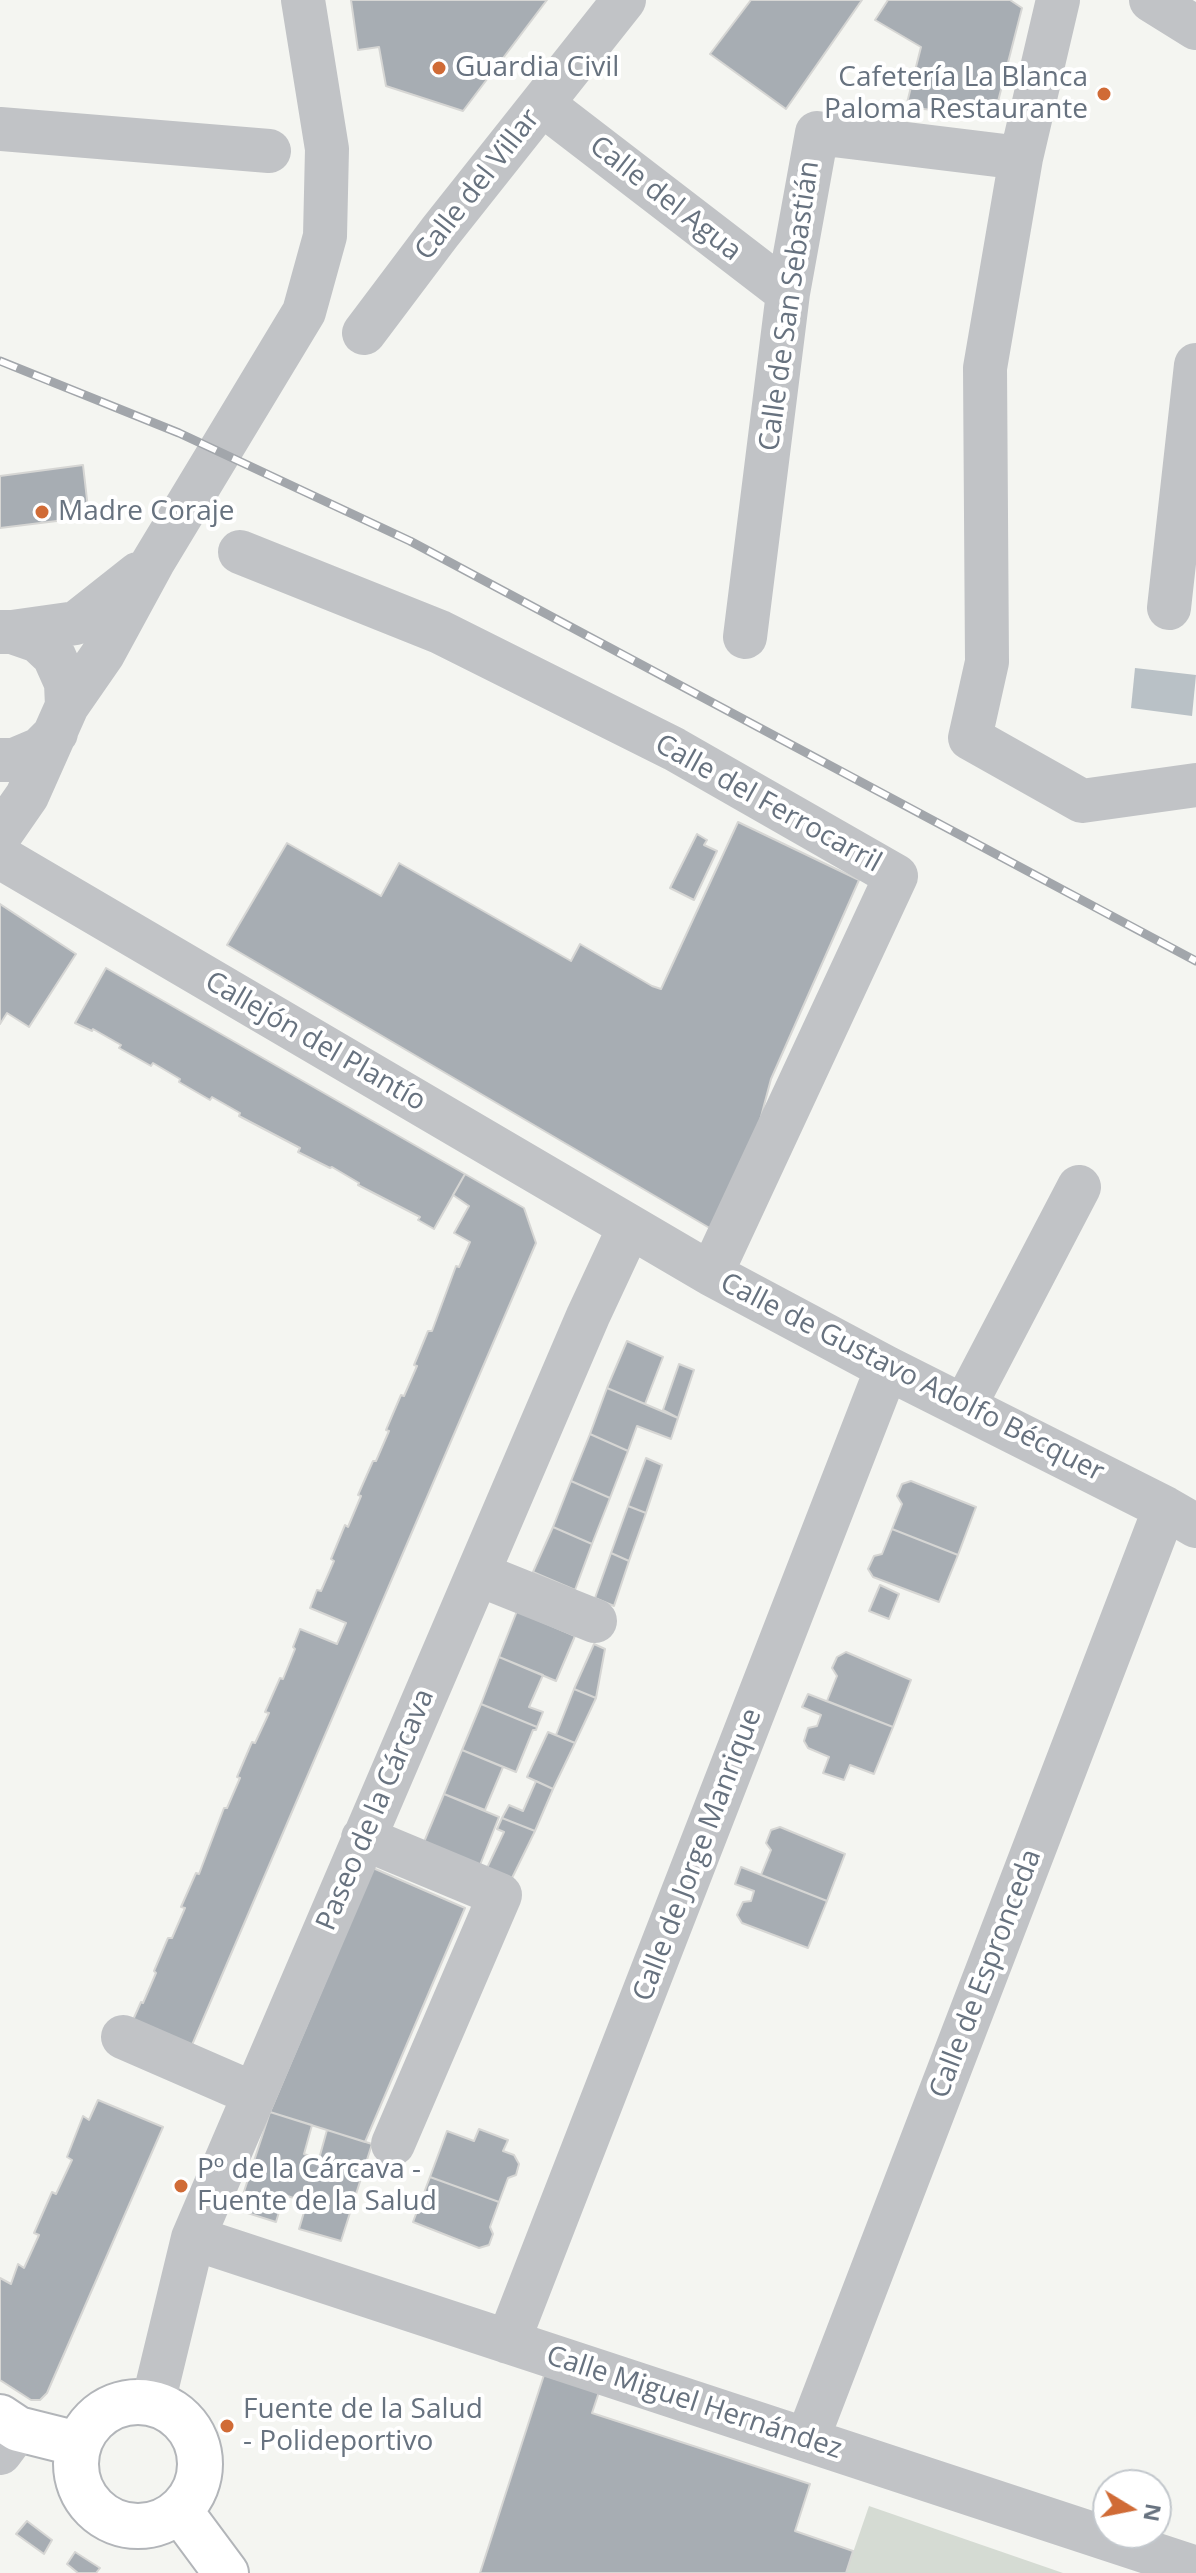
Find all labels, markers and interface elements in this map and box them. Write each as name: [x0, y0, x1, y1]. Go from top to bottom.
place label: Guardia Civil: [455, 51, 619, 85]
marker: Guardia Civil: [430, 59, 448, 77]
place label: Cafetería La Blanca Paloma Restaurante: [824, 61, 1088, 127]
marker: Cafetería La Blanca Paloma Restaurante: [1095, 85, 1113, 103]
street label: Calle del Villar: [409, 103, 547, 267]
street label: Calle del Agua: [582, 129, 748, 269]
street label: Calle de San Sebastián: [753, 159, 827, 453]
place label: Madre Coraje: [58, 495, 235, 529]
marker: Madre Coraje: [33, 503, 51, 521]
street label: Calle del Ferrocarril: [649, 728, 887, 880]
street label: Callejón del Plantío: [199, 965, 431, 1119]
street label: Calle de Gustavo Adolfo Bécquer: [715, 1266, 1109, 1490]
street label: Paseo de la Cárcava: [310, 1684, 442, 1936]
street label: Calle de Jorge Manrique: [627, 1704, 769, 2006]
street label: Calle de Espronceda: [923, 1845, 1049, 2103]
place label: Pº de la Cárcava - Fuente de la Salud: [197, 2153, 437, 2219]
marker: Pº de la Cárcava - Fuente de la Salud: [172, 2177, 190, 2195]
street label: Calle Miguel Hernández: [542, 2339, 846, 2467]
place label: Fuente de la Salud - Polideportivo: [243, 2393, 483, 2459]
marker: Fuente de la Salud - Polideportivo: [218, 2417, 236, 2435]
north arrow: [1092, 2469, 1172, 2549]
text: N: [1137, 2501, 1170, 2524]

